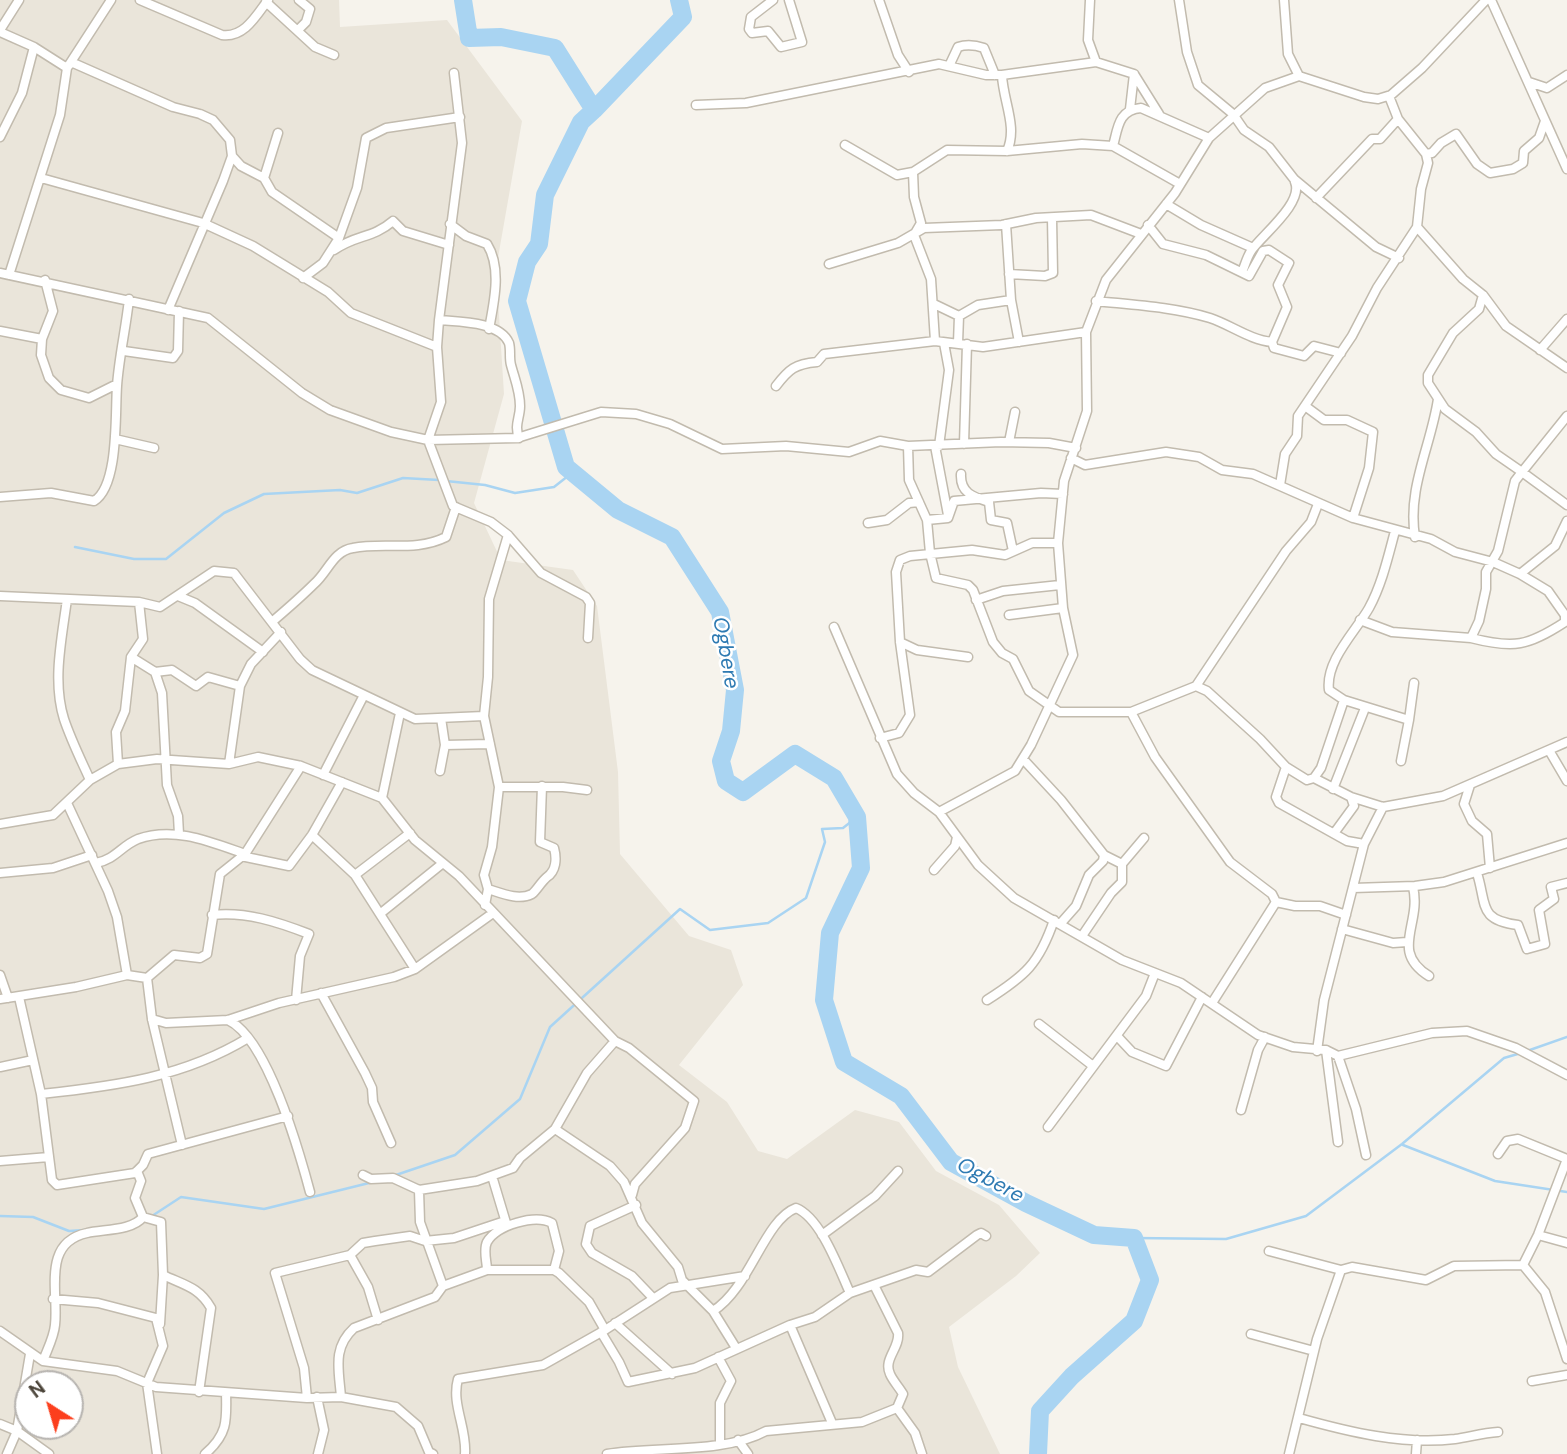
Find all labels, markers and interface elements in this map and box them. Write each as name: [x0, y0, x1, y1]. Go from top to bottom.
water label: Ogbere: [706, 615, 744, 691]
water label: Ogbere: [952, 1153, 1028, 1209]
north arrow: [14, 1370, 84, 1440]
text: N: [24, 1375, 50, 1404]

